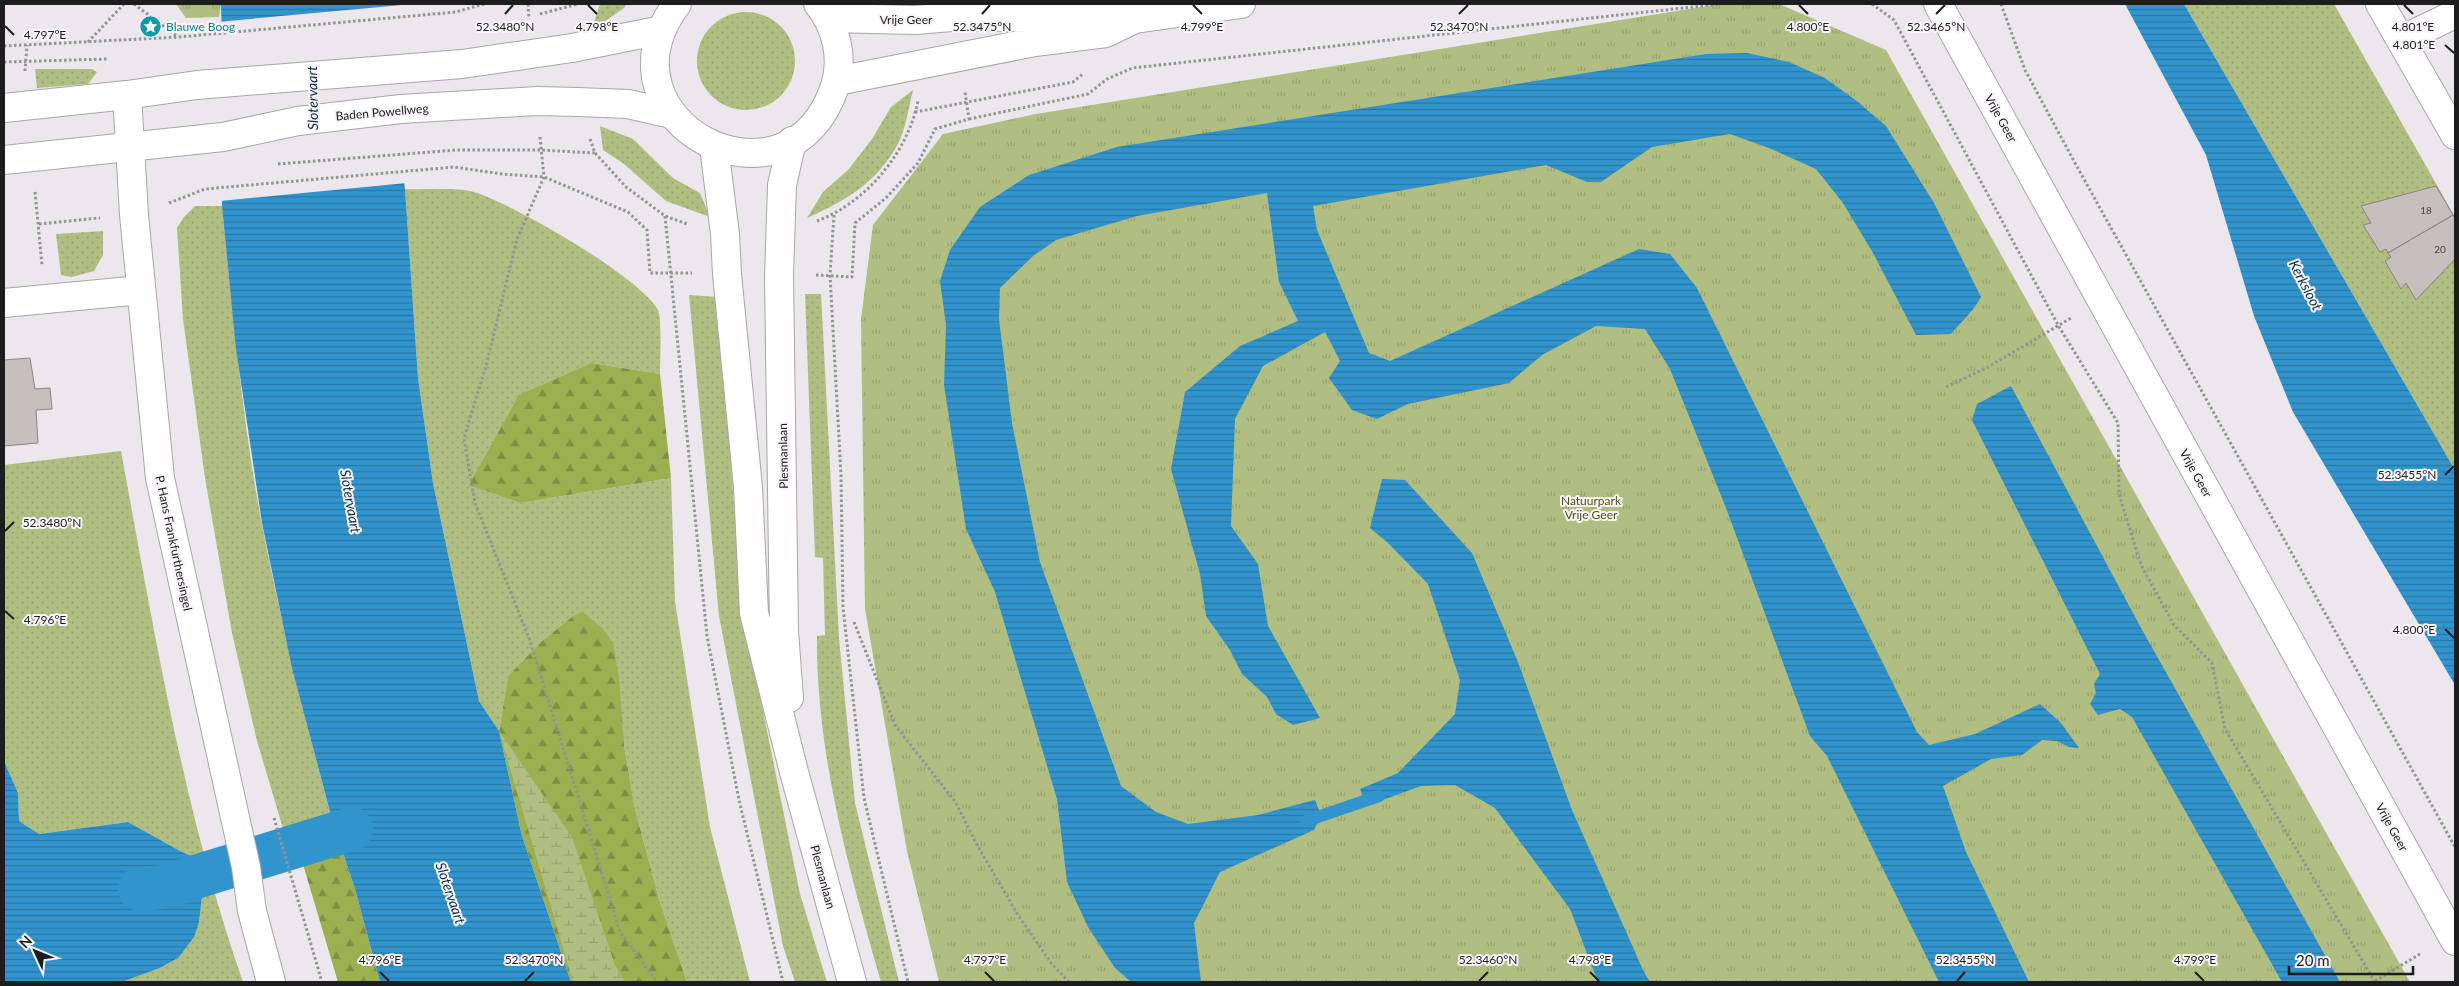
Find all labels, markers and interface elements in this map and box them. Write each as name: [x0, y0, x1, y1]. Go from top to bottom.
street label: Vrije Geer: [880, 12, 933, 27]
place icon: Blauwe Boog: [138, 14, 162, 38]
place label: Blauwe Boog: [166, 19, 235, 34]
text: 52.3480°N: [476, 19, 534, 34]
text: 4.798°E: [576, 19, 618, 34]
text: 52.3475°N: [953, 19, 1011, 34]
text: 4.799°E: [1181, 19, 1223, 34]
text: 52.3470°N: [1430, 19, 1488, 34]
text: 4.800°E: [1787, 19, 1829, 34]
text: 52.3465°N: [1907, 19, 1965, 34]
text: 4.801°E: [2392, 19, 2434, 34]
text: 4.797°E: [24, 27, 66, 42]
text: 4.801°E: [2393, 37, 2435, 52]
water label: Slotervaart: [303, 66, 321, 130]
street label: Vrije Geer: [1982, 91, 2021, 145]
street label: Baden Powellweg: [335, 100, 429, 124]
house number: 18: [2420, 204, 2432, 216]
house number: 20: [2434, 243, 2446, 255]
water label: Kerksloot: [2286, 257, 2326, 313]
street label: Plesmanlaan: [775, 423, 791, 489]
street label: Vrije Geer: [2177, 446, 2216, 500]
text: 52.3455°N: [2378, 467, 2436, 482]
water label: Slotervaart: [337, 468, 365, 534]
street label: P. Hans Frankfurthersingel: [152, 474, 196, 612]
park label: Natuurpark Vrije Geer: [1561, 493, 1622, 522]
text: 52.3480°N: [23, 515, 81, 530]
text: 4.796°E: [24, 612, 66, 627]
text: 4.800°E: [2393, 622, 2435, 637]
street label: Vrije Geer: [2373, 800, 2412, 854]
street label: Plesmanlaan: [807, 843, 839, 911]
water label: Slotervaart: [433, 860, 469, 926]
north arrow: [10, 926, 60, 976]
text: N: [15, 932, 35, 951]
scale bar: [2289, 944, 2413, 976]
text: 20 m: [2296, 951, 2330, 969]
text: 4.796°E: [359, 952, 401, 967]
text: 52.3470°N: [505, 952, 563, 967]
text: 4.797°E: [964, 952, 1006, 967]
text: 52.3460°N: [1459, 952, 1517, 967]
text: 4.798°E: [1569, 952, 1611, 967]
text: 52.3455°N: [1936, 952, 1994, 967]
text: 4.799°E: [2174, 952, 2216, 967]

